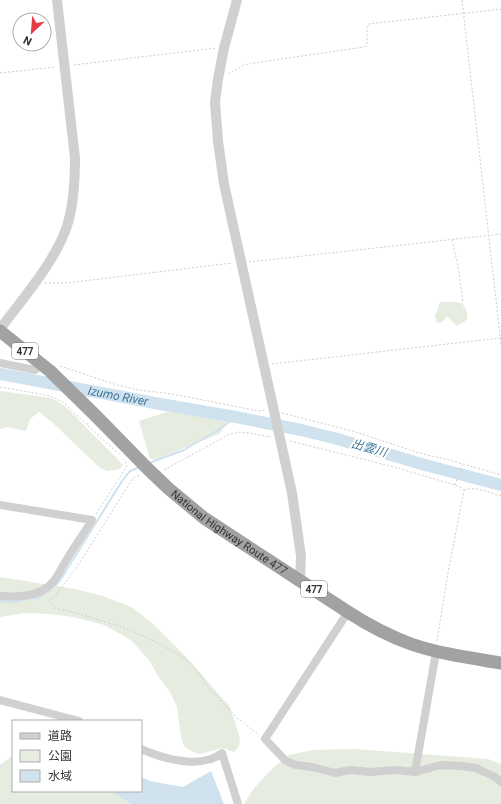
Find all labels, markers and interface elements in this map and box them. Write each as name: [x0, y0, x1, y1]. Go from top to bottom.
north arrow: [12, 12, 52, 52]
text: N: [21, 33, 34, 48]
road number: 477: [12, 343, 38, 359]
water label: Izumo River: [87, 384, 150, 409]
water label: 出雲川: [350, 436, 390, 460]
street label: National Highway Route 477: [169, 487, 290, 577]
road number: 477: [301, 581, 327, 597]
legend: [12, 720, 142, 792]
text: 道路: [48, 729, 72, 743]
text: 公園: [48, 749, 72, 763]
text: 水域: [48, 769, 72, 783]

